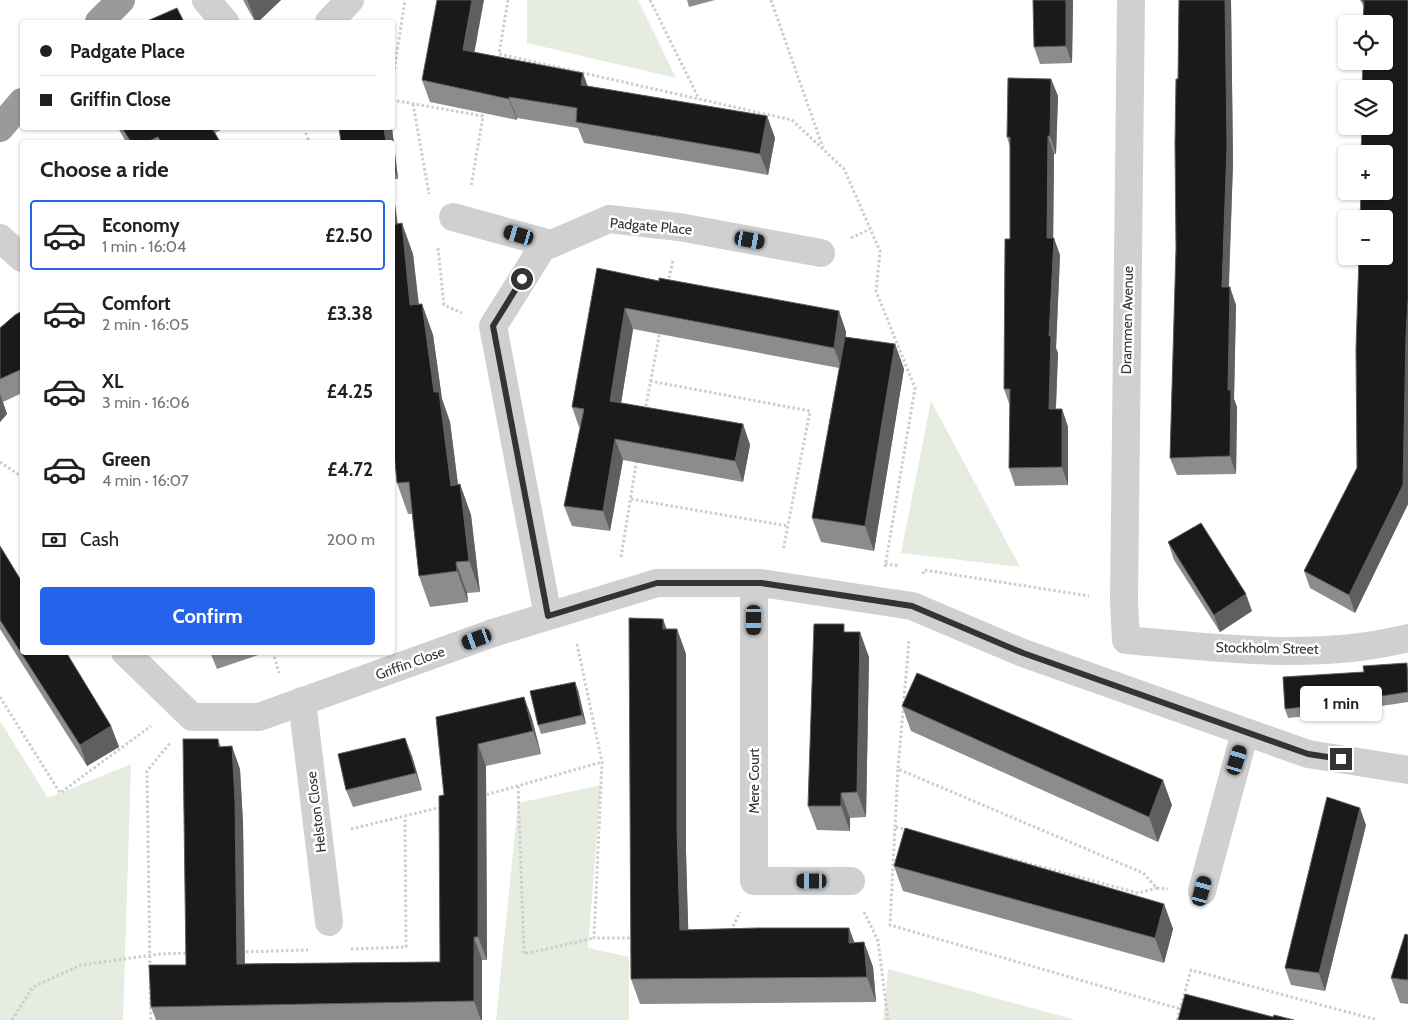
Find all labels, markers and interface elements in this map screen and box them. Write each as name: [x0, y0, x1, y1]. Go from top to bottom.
map controls: [1338, 15, 1393, 265]
button: locate: [1338, 15, 1393, 70]
text: Padgate Place: [70, 40, 185, 63]
button: layers: [1338, 80, 1393, 135]
text: Griffin Close: [70, 88, 171, 111]
button: +: [1338, 145, 1393, 200]
text: Choose a ride: [40, 156, 169, 183]
button: −: [1338, 210, 1393, 265]
icon: car: [42, 213, 87, 258]
street label: Padgate Place: [609, 213, 693, 239]
text: Economy: [102, 214, 180, 237]
text: £2.50: [325, 224, 373, 247]
car: [502, 224, 535, 246]
car: [733, 230, 766, 250]
text: 1 min · 16:04: [102, 237, 186, 256]
street label: Drammen Avenue: [1117, 266, 1137, 374]
route start: [511, 268, 533, 290]
icon: car: [42, 291, 87, 336]
text: Comfort: [102, 292, 171, 315]
text: £3.38: [327, 302, 373, 325]
text: 2 min · 16:05: [102, 315, 189, 334]
icon: car: [42, 369, 87, 414]
text: XL: [102, 370, 123, 393]
text: £4.25: [327, 380, 373, 403]
text: 3 min · 16:06: [102, 393, 190, 412]
icon: car: [42, 447, 87, 492]
text: Green: [102, 448, 151, 471]
text: £4.72: [327, 458, 373, 481]
text: 4 min · 16:07: [102, 471, 189, 490]
icon: cash: [40, 526, 68, 554]
text: Cash: [80, 528, 119, 551]
text: 200 m: [327, 530, 375, 549]
button: Confirm: [40, 587, 375, 645]
car: [746, 605, 761, 635]
car: [460, 627, 493, 651]
street label: Stockholm Street: [1215, 638, 1319, 658]
street label: Griffin Close: [373, 642, 447, 684]
callout: 1 min: [1300, 686, 1382, 722]
text: 1 min: [1323, 694, 1359, 713]
car: [1225, 743, 1248, 777]
street label: Mere Court: [745, 748, 763, 814]
route end: [1330, 748, 1352, 770]
street label: Helston Close: [302, 770, 330, 854]
car: [797, 874, 827, 889]
car: [1190, 875, 1213, 907]

